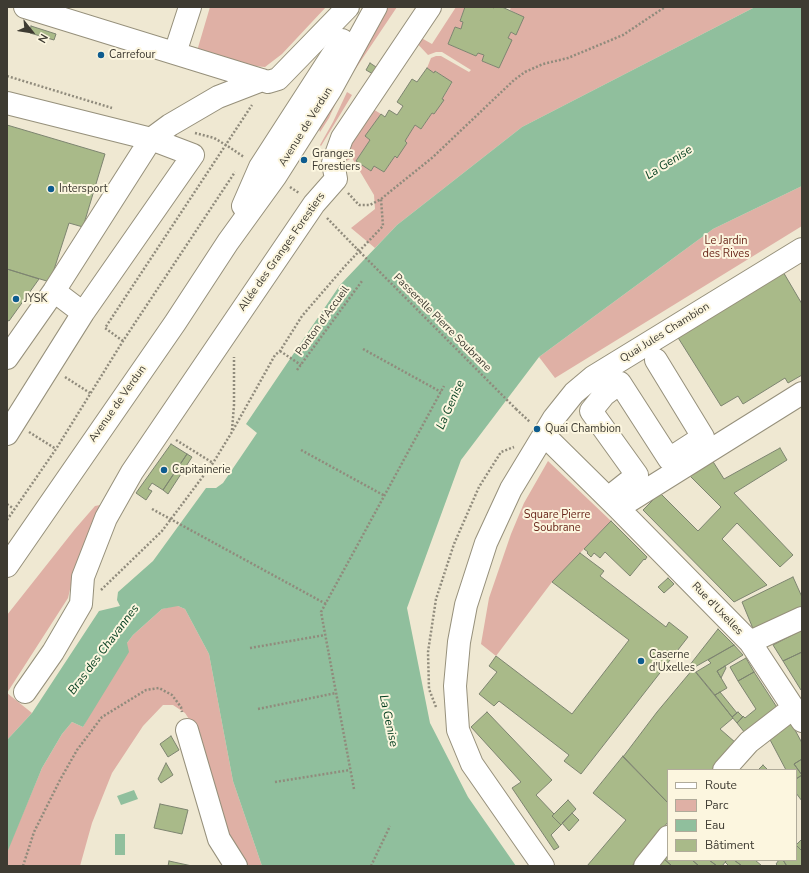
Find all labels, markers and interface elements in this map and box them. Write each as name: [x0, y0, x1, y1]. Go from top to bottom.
north arrow: [12, 12, 52, 52]
text: N: [34, 31, 51, 46]
place label: Carrefour: [109, 48, 155, 62]
marker: Carrefour: [96, 50, 106, 60]
street label: Avenue de Verdun: [276, 85, 336, 169]
water label: La Genise: [643, 143, 695, 183]
place label: Granges Forestiers: [312, 147, 360, 173]
marker: Granges Forestiers: [299, 155, 309, 165]
place label: Intersport: [59, 182, 107, 196]
marker: Intersport: [46, 184, 56, 194]
street label: Allée des Granges Forestiers: [236, 190, 328, 314]
park label: Le Jardin des Rives: [702, 234, 750, 260]
street label: Passerelle Pierre Soubrane: [390, 271, 494, 375]
street label: Ponton d'Accueil: [293, 284, 353, 358]
place label: JYSK: [24, 292, 47, 306]
marker: JYSK: [11, 294, 21, 304]
street label: Quai Jules Chambion: [618, 300, 712, 366]
street label: Avenue de Verdun: [87, 363, 149, 445]
water label: La Genise: [434, 378, 468, 432]
place label: Quai Chambion: [545, 422, 621, 436]
marker: Quai Chambion: [532, 424, 542, 434]
place label: Capitainerie: [172, 463, 231, 477]
marker: Capitainerie: [159, 465, 169, 475]
park label: Square Pierre Soubrane: [524, 508, 590, 534]
street label: Rue d'Uxelles: [689, 580, 745, 638]
water label: Bras des Chavannes: [65, 602, 143, 698]
place label: Caserne d'Uxelles: [649, 648, 695, 674]
marker: Caserne d'Uxelles: [636, 656, 646, 666]
water label: La Genise: [375, 694, 401, 748]
legend: [667, 769, 797, 861]
text: Route: [705, 777, 737, 793]
text: Parc: [705, 797, 728, 813]
text: Eau: [705, 817, 725, 833]
text: Bâtiment: [705, 837, 754, 853]

